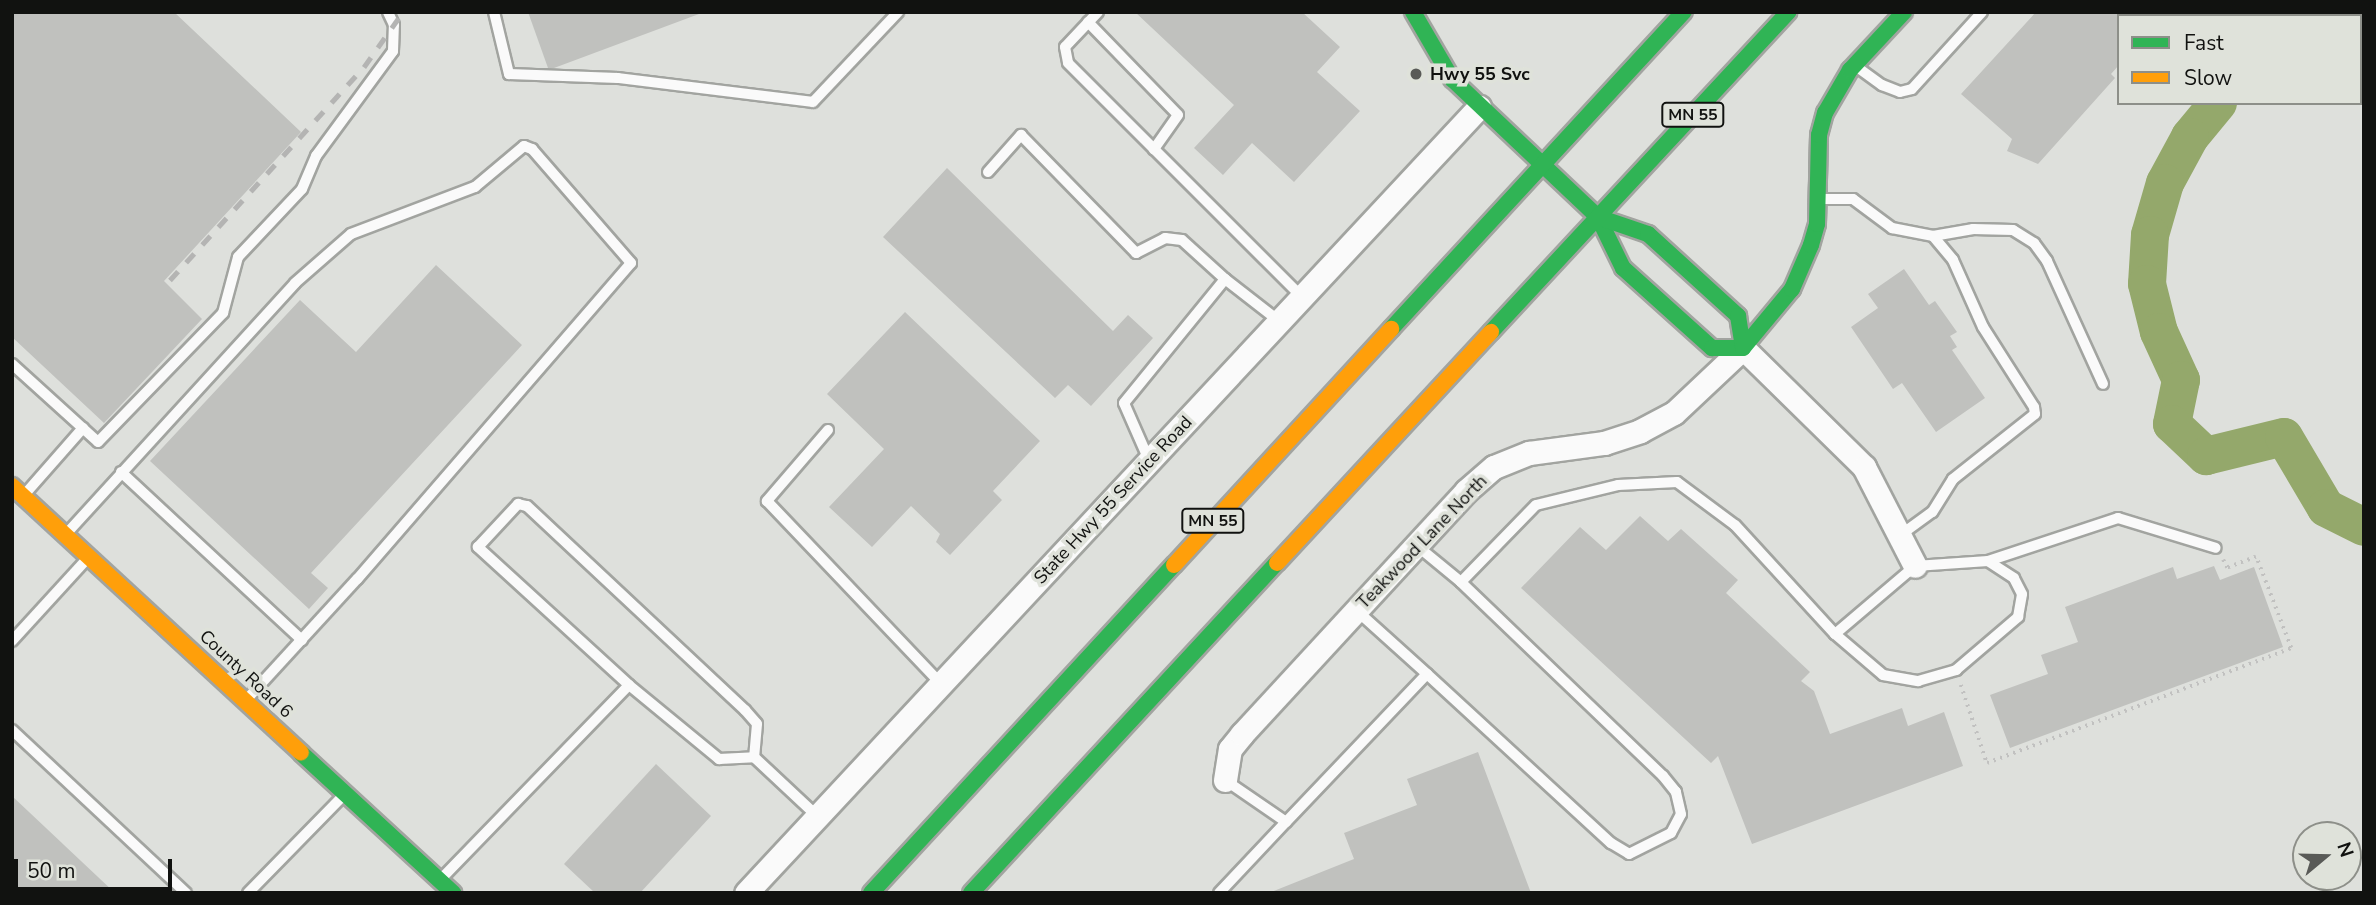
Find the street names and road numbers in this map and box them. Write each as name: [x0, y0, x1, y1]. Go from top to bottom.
road number: MN 55: [1660, 102, 1726, 127]
street label: State Hwy 55 Service Road: [1029, 411, 1197, 589]
street label: Teakwood Lane North: [1352, 471, 1492, 613]
road number: MN 55: [1180, 508, 1246, 534]
street label: County Road 6: [195, 625, 297, 723]

